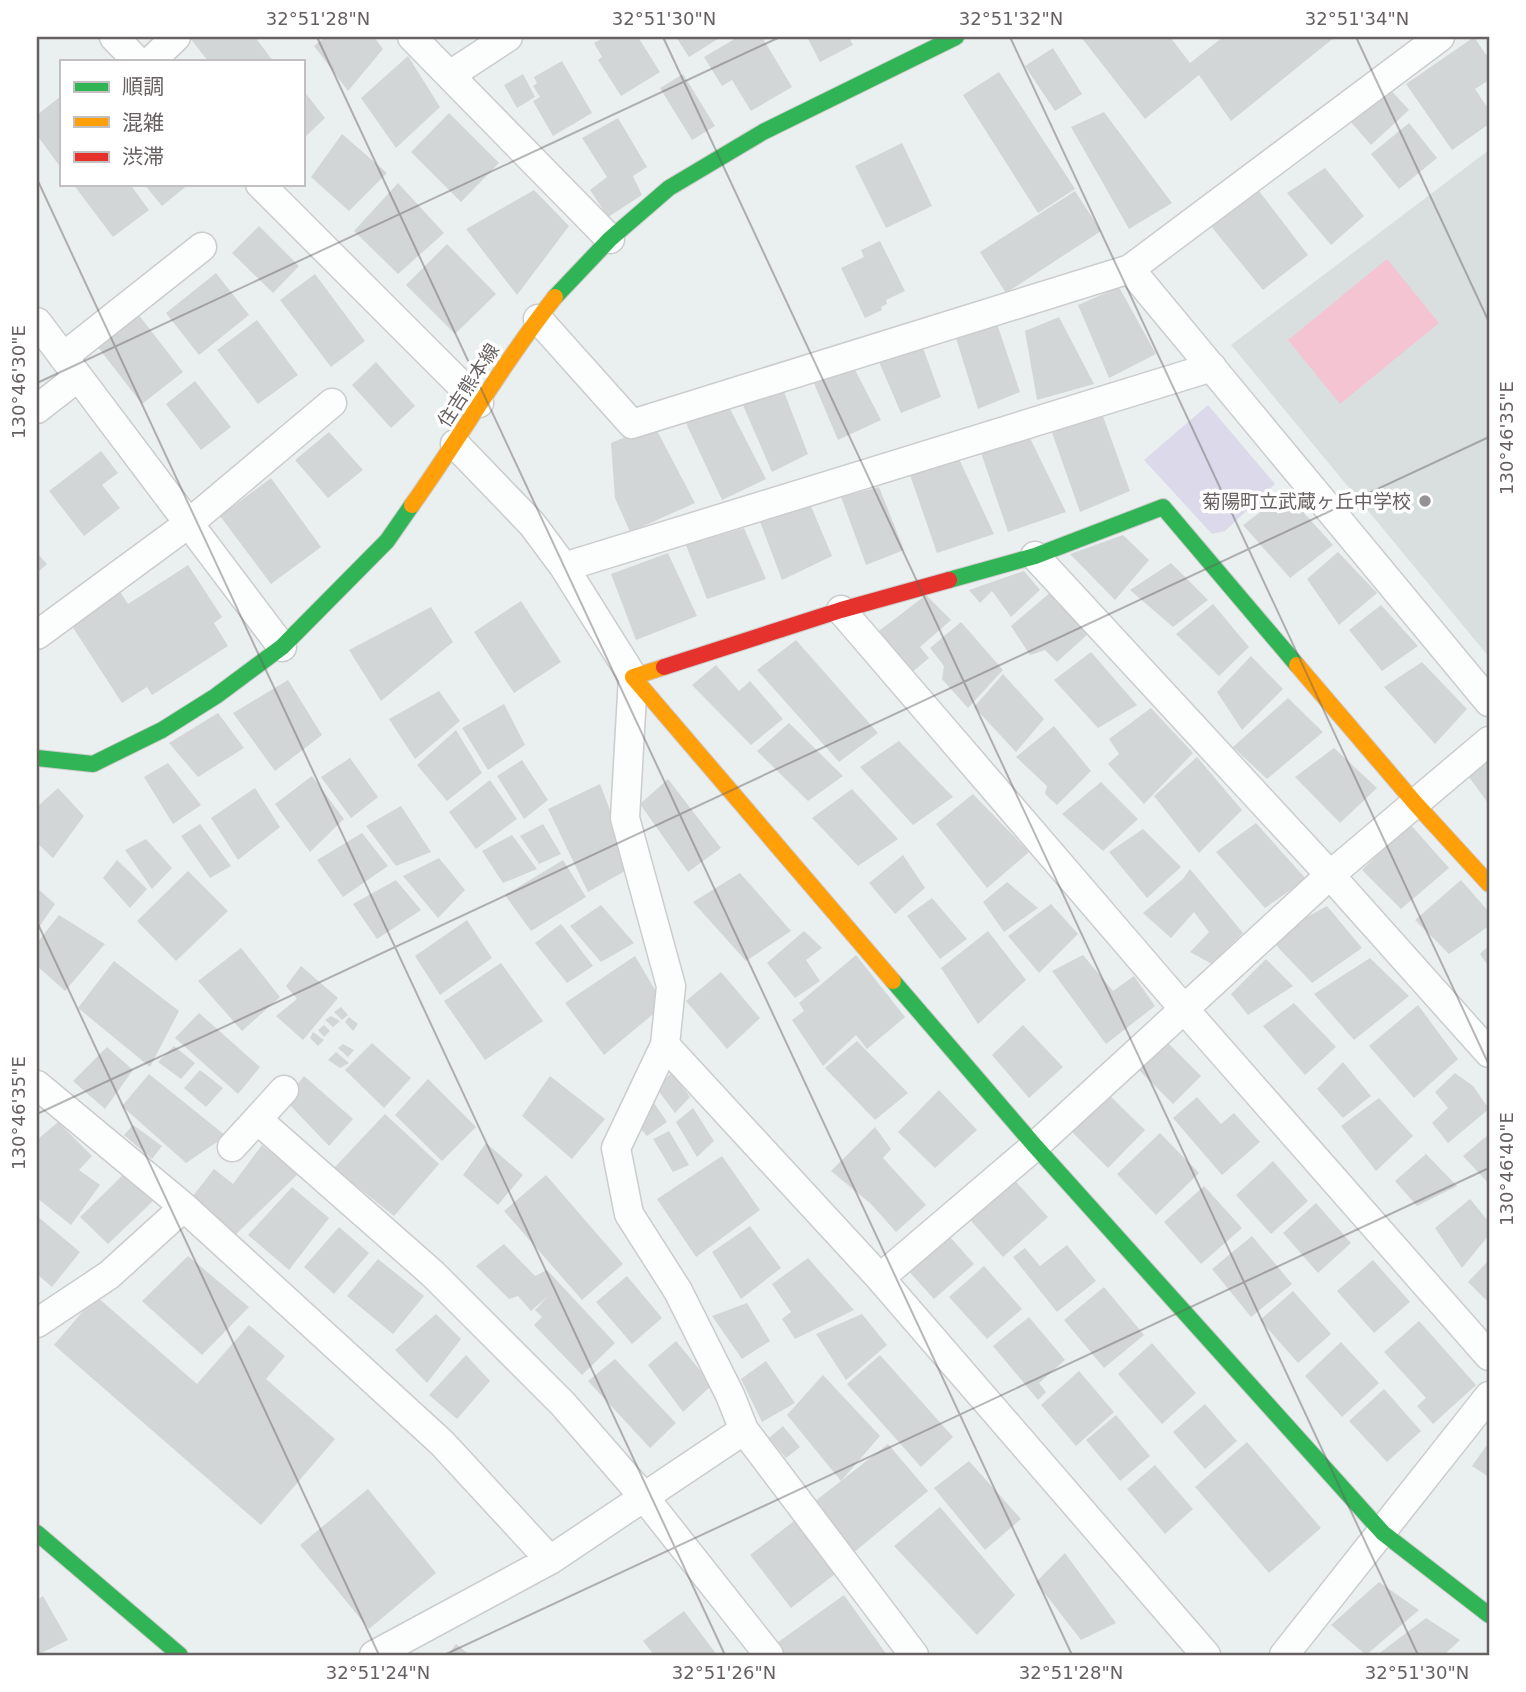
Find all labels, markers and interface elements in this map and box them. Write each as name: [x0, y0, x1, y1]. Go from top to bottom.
text: 32°51'28"N: [266, 8, 370, 29]
text: 32°51'30"N: [612, 8, 716, 29]
text: 32°51'32"N: [959, 8, 1063, 29]
text: 32°51'34"N: [1305, 8, 1409, 29]
legend: [60, 60, 304, 186]
text: 順調: [122, 75, 164, 99]
text: 混雑: [122, 111, 164, 135]
text: 渋滞: [122, 145, 164, 169]
text: 130°46'30"E: [8, 325, 29, 439]
street label: 住吉熊本線: [433, 339, 503, 431]
text: 130°46'35"E: [1496, 381, 1517, 495]
place label: 菊陽町立武蔵ヶ丘中学校: [1202, 490, 1411, 512]
marker: 菊陽町立武蔵ヶ丘中学校: [1417, 493, 1433, 509]
text: 130°46'35"E: [8, 1056, 29, 1170]
text: 130°46'40"E: [1496, 1112, 1517, 1226]
text: 32°51'24"N: [326, 1662, 430, 1683]
text: 32°51'26"N: [672, 1662, 776, 1683]
text: 32°51'28"N: [1019, 1662, 1123, 1683]
text: 32°51'30"N: [1365, 1662, 1469, 1683]

